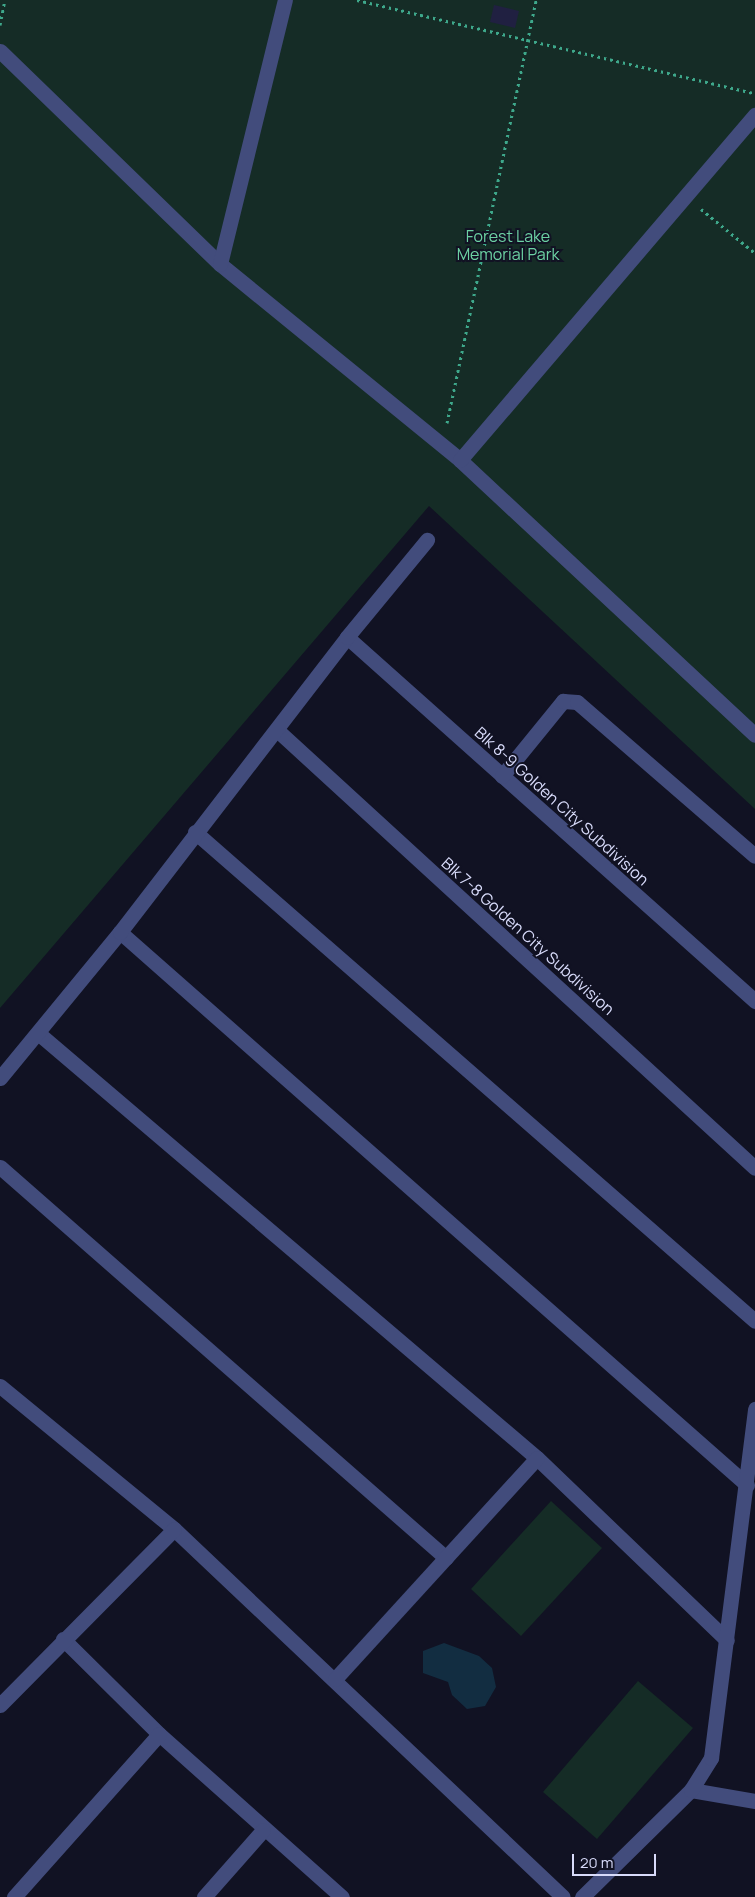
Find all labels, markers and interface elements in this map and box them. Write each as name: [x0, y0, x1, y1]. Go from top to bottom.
park label: Forest Lake Memorial Park: [457, 226, 559, 264]
street label: Blk 8-9 Golden City Subdivision: [471, 723, 653, 889]
street label: Blk 7-8 Golden City Subdivision: [438, 853, 618, 1019]
scale bar: [575, 1844, 659, 1876]
text: 20 m: [580, 1852, 613, 1873]

